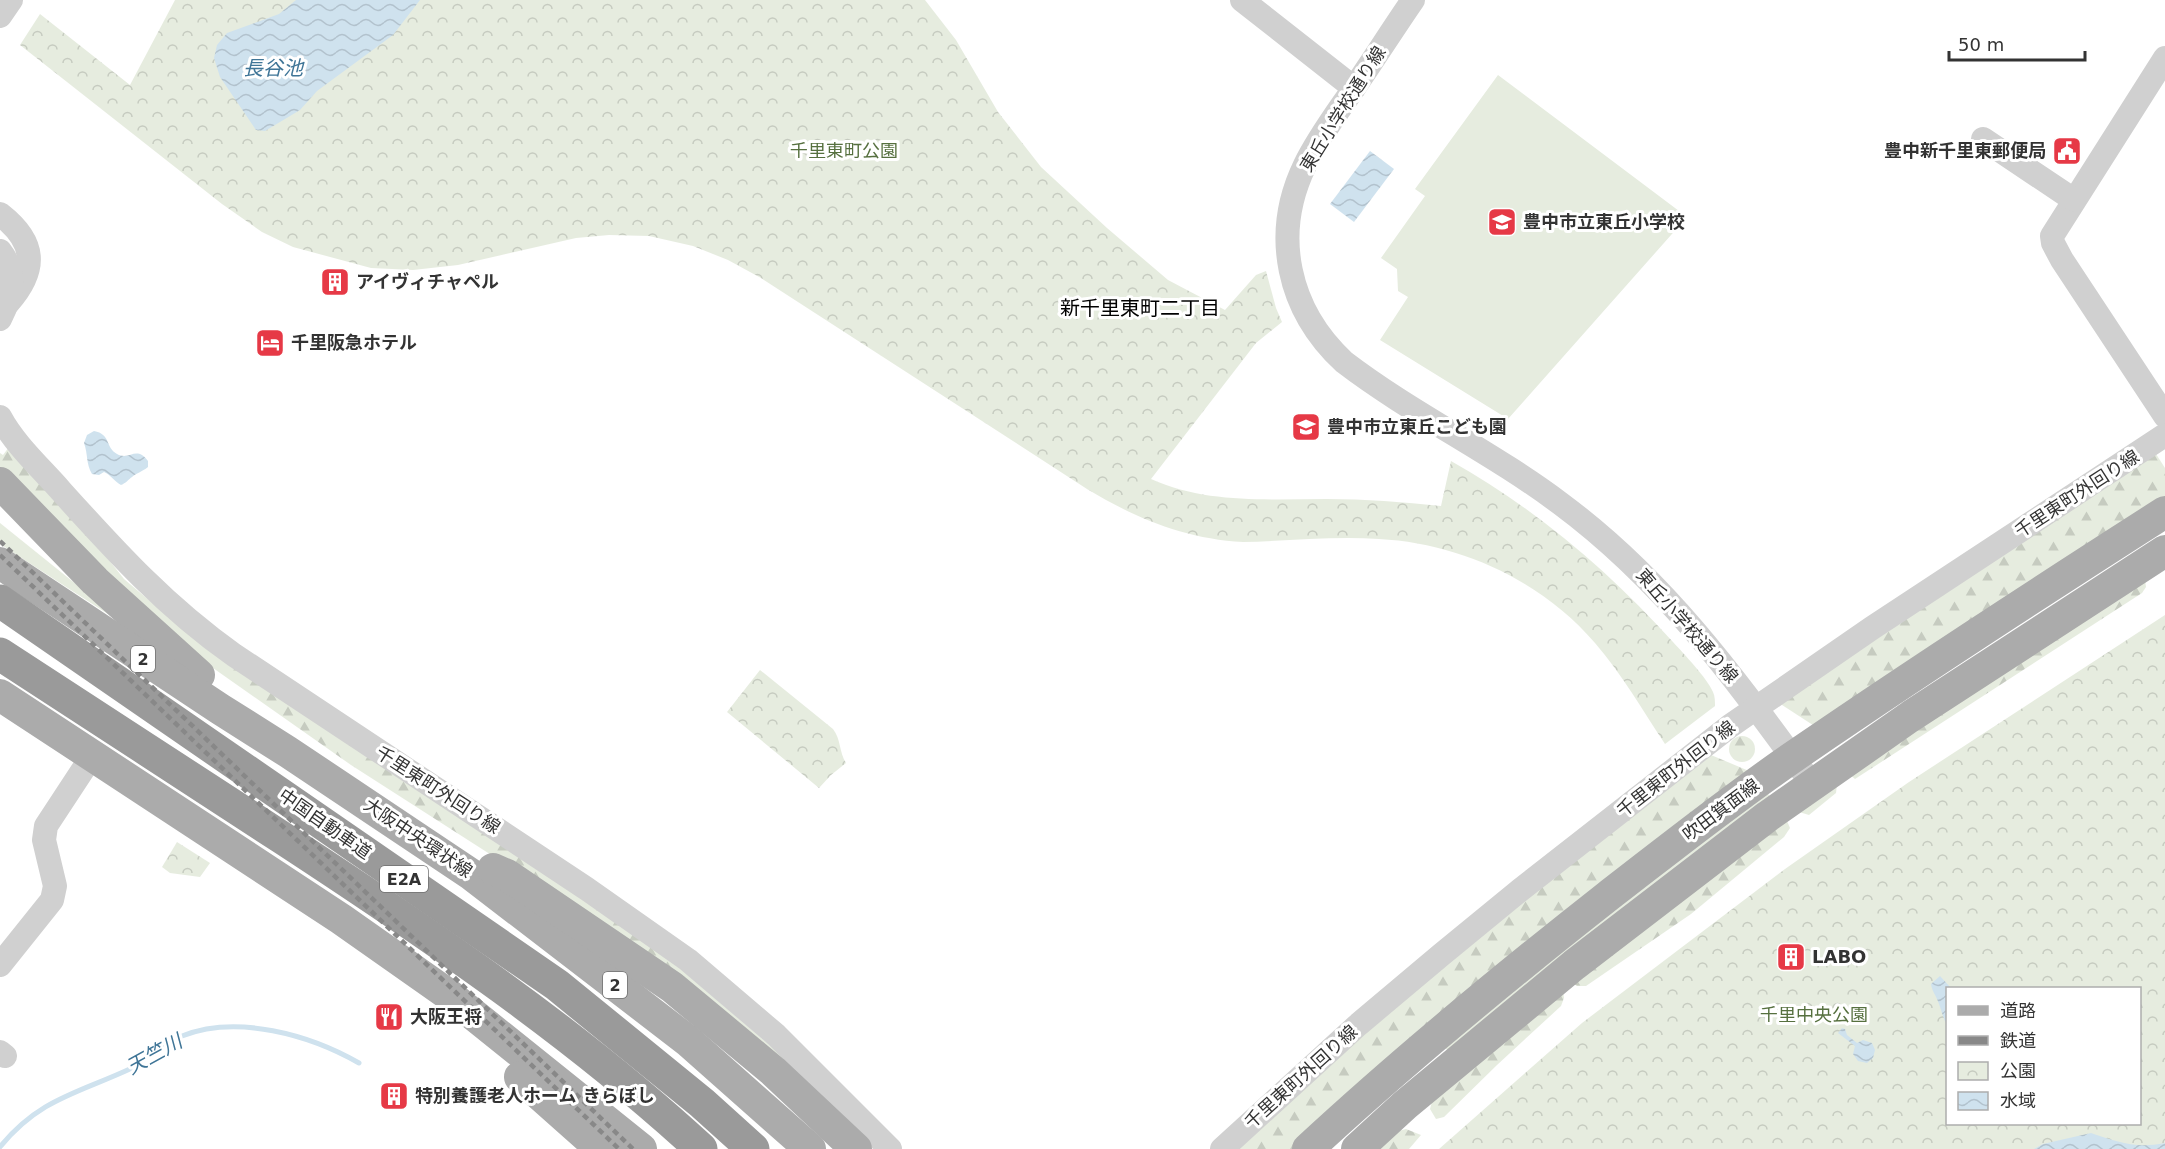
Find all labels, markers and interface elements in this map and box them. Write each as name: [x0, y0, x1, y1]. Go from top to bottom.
scale bar: [1949, 24, 2086, 62]
text: 50 m: [1958, 34, 2004, 55]
street label: 東丘小学校通り線: [1296, 42, 1390, 175]
water label: 長谷池: [243, 56, 305, 80]
public building icon: 豊中新千里東郵便局: [2051, 135, 2083, 167]
park label: 千里東町公園: [790, 140, 898, 161]
place label: 豊中新千里東郵便局: [1884, 140, 2046, 161]
school or university icon: 豊中市立東丘小学校: [1486, 206, 1518, 238]
place label: 豊中市立東丘小学校: [1523, 211, 1685, 232]
building icon: アイヴィチャペル: [319, 266, 351, 298]
place label: アイヴィチャペル: [356, 271, 499, 292]
district label: 新千里東町二丁目: [1060, 296, 1220, 320]
hotel icon: 千里阪急ホテル: [254, 327, 286, 359]
place label: 千里阪急ホテル: [291, 332, 417, 353]
school or university icon: 豊中市立東丘こども園: [1290, 411, 1322, 443]
place label: 豊中市立東丘こども園: [1327, 416, 1507, 437]
street label: 千里東町外回り線: [2011, 446, 2143, 542]
street label: 東丘小学校通り線: [1632, 564, 1743, 687]
road number: 2: [131, 646, 155, 672]
street label: 千里東町外回り線: [1612, 716, 1739, 821]
street label: 千里東町外回り線: [372, 742, 504, 838]
street label: 吹田箕面線: [1678, 774, 1763, 845]
street label: 中国自動車道: [275, 784, 376, 863]
street label: 大阪中央環状線: [360, 794, 476, 882]
road number: E2A: [380, 866, 428, 892]
building icon: LABO: [1775, 941, 1807, 973]
place label: LABO: [1812, 946, 1866, 967]
road number: 2: [603, 972, 627, 998]
legend: [1946, 987, 2141, 1125]
text: 道路: [2000, 1000, 2036, 1021]
restaurant icon: 大阪王将: [373, 1001, 405, 1033]
park label: 千里中央公園: [1760, 1004, 1868, 1025]
place label: 大阪王将: [410, 1006, 482, 1027]
street label: 千里東町外回り線: [1240, 1021, 1361, 1133]
water label: 天竺川: [122, 1028, 188, 1079]
text: 鉄道: [2000, 1030, 2036, 1051]
text: 公園: [2000, 1060, 2036, 1081]
building icon: 特別養護老人ホーム きらぼし: [378, 1080, 410, 1112]
place label: 特別養護老人ホーム きらぼし: [415, 1085, 655, 1106]
text: 水域: [2000, 1090, 2036, 1111]

